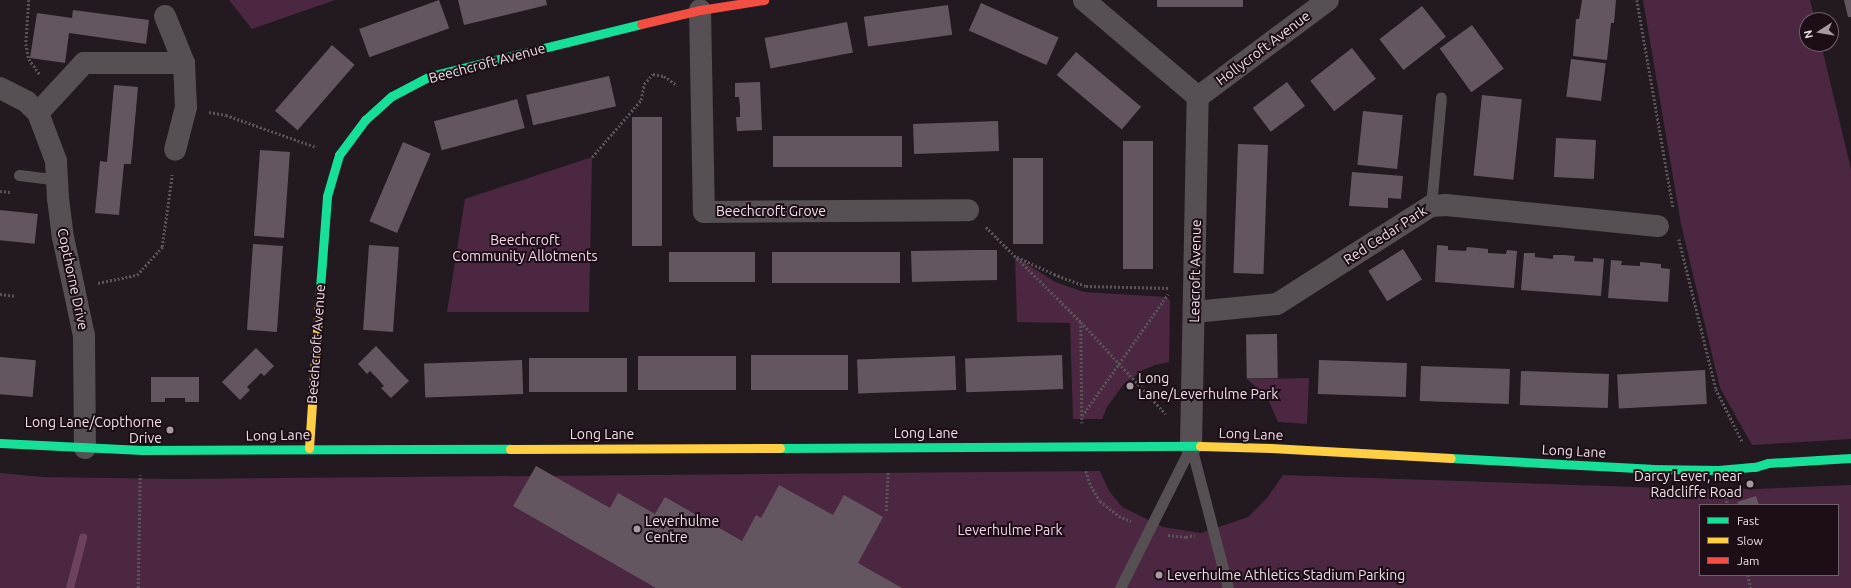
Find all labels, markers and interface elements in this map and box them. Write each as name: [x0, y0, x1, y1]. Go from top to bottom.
street label: Hollycroft Avenue: [1213, 7, 1313, 89]
north arrow: [1799, 12, 1839, 52]
text: N: [1802, 29, 1815, 40]
street label: Beechcroft Avenue: [427, 39, 547, 87]
street label: Red Cedar Park: [1340, 202, 1430, 268]
street label: Beechcroft Grove: [716, 203, 826, 219]
street label: Leacroft Avenue: [1186, 219, 1204, 323]
street label: Copthorne Drive: [54, 226, 92, 332]
park label: Beechcroft Community Allotments: [452, 232, 598, 264]
street label: Beechcroft Avenue: [303, 284, 329, 404]
place label: Long Lane/Leverhulme Park: [1138, 370, 1278, 402]
marker: Long Lane/Leverhulme Park: [1125, 381, 1135, 391]
place label: Long Lane/Copthorne Drive: [25, 414, 162, 446]
street label: Long Lane: [1218, 424, 1284, 444]
marker: Long Lane/Copthorne Drive: [165, 425, 175, 435]
street label: Long Lane: [894, 425, 958, 441]
street label: Long Lane: [246, 426, 310, 444]
street label: Long Lane: [570, 426, 634, 442]
street label: Long Lane: [1541, 441, 1607, 461]
place label: Darcy Lever, near Radcliffe Road: [1634, 468, 1742, 500]
marker: Darcy Lever, near Radcliffe Road: [1745, 479, 1755, 489]
legend: [1699, 504, 1839, 576]
place label: Leverhulme Centre: [645, 513, 719, 546]
text: Fast: [1737, 514, 1759, 527]
park label: Leverhulme Park: [957, 522, 1063, 538]
marker: Leverhulme Centre: [632, 524, 642, 534]
text: Slow: [1737, 534, 1763, 547]
text: Jam: [1737, 554, 1759, 567]
place label: Leverhulme Athletics Stadium Parking: [1167, 567, 1405, 583]
marker: Leverhulme Athletics Stadium Parking: [1154, 570, 1164, 580]

